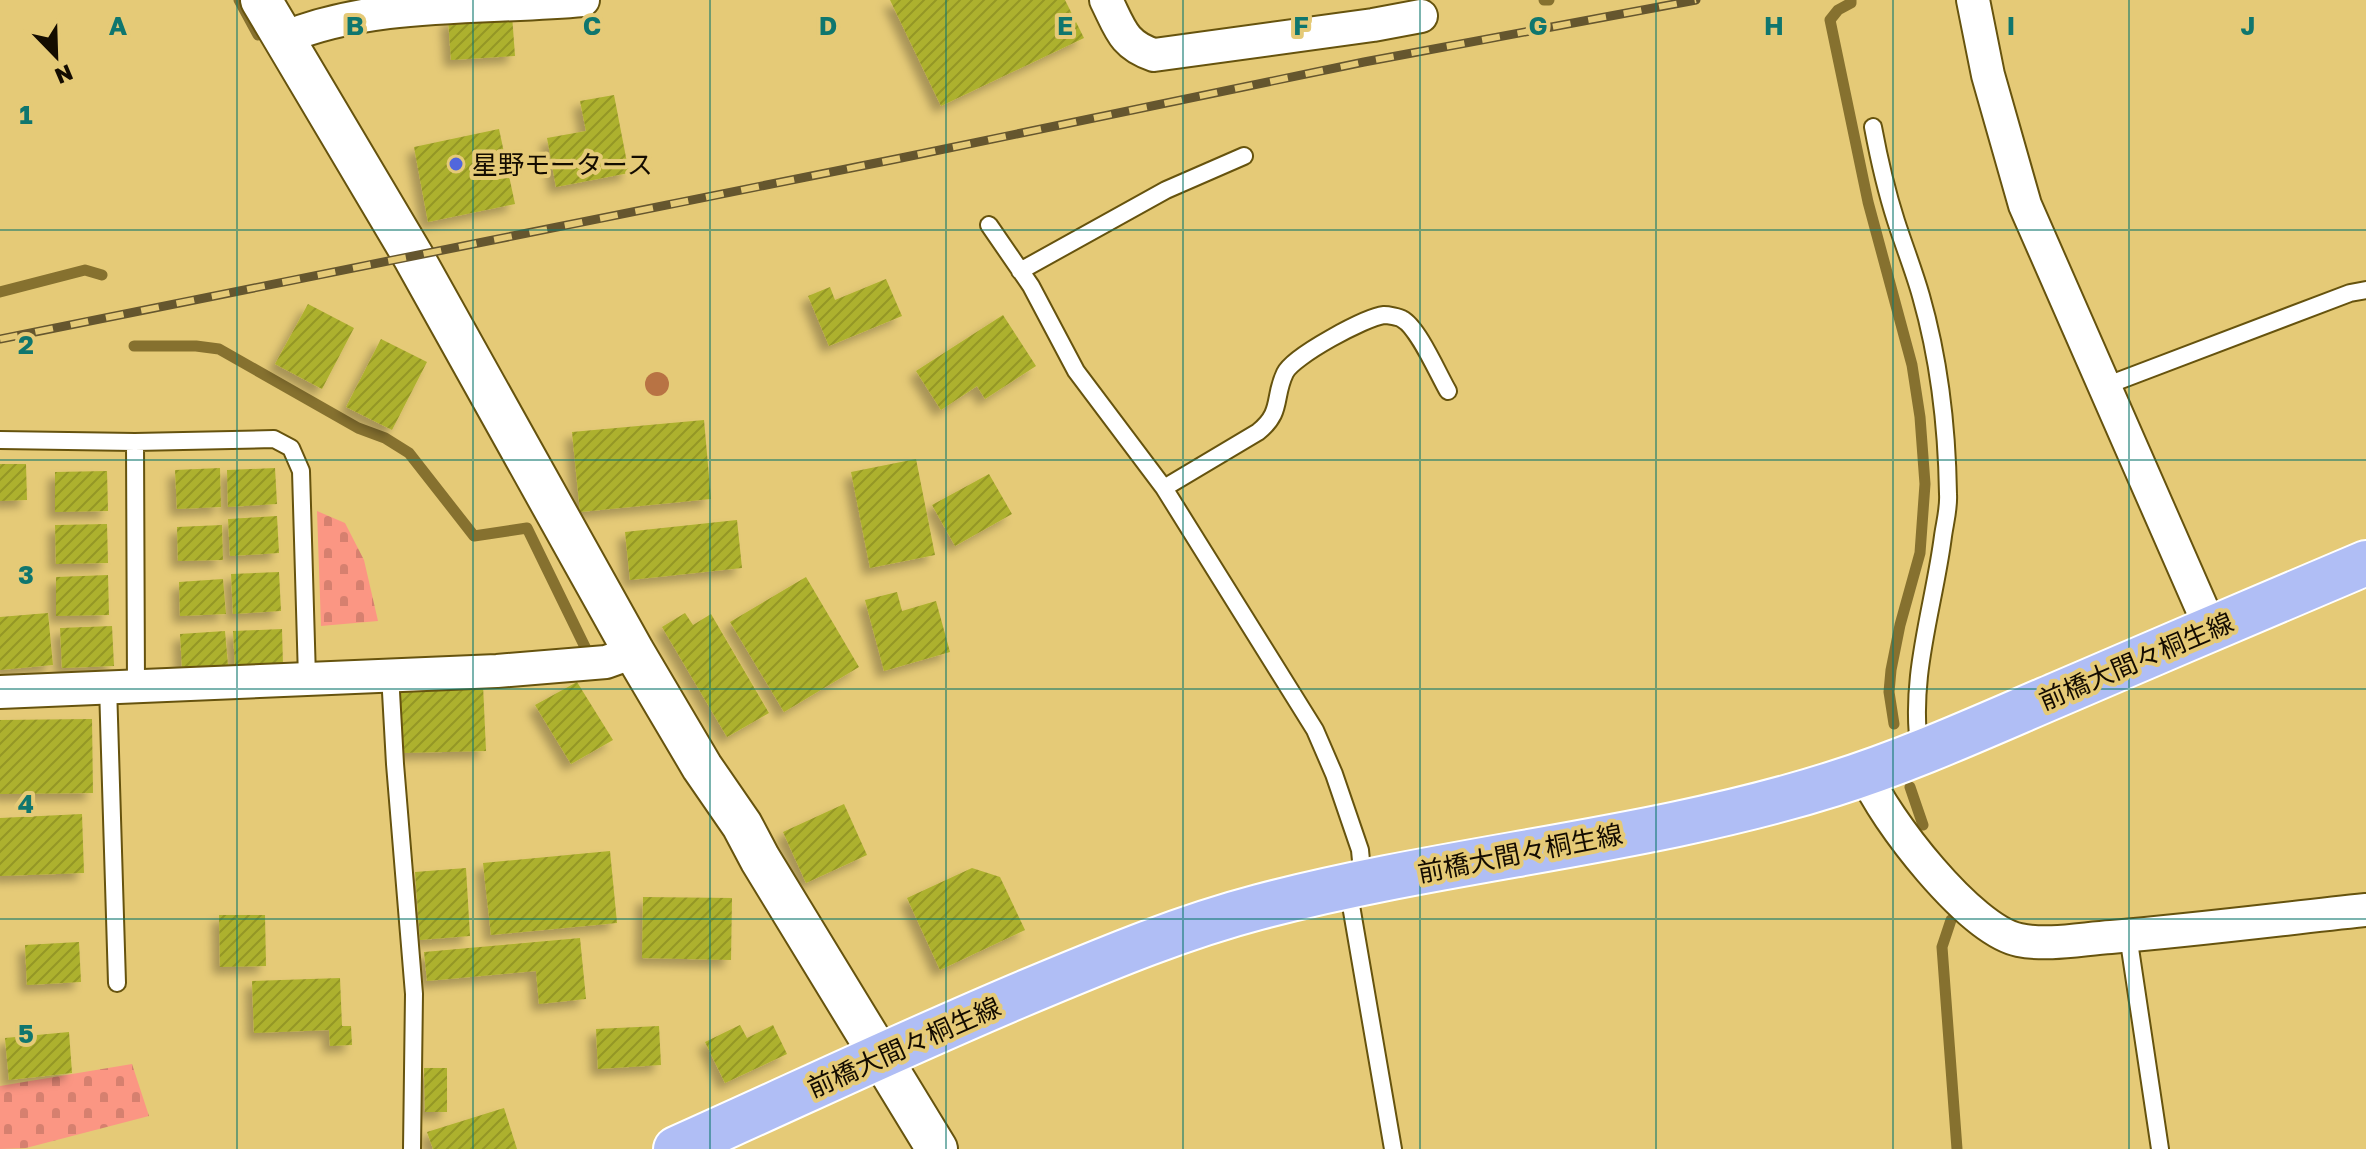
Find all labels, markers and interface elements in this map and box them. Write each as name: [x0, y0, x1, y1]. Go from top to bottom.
text: A: [109, 10, 128, 41]
text: B: [346, 10, 364, 41]
text: C: [583, 10, 601, 41]
text: D: [819, 10, 837, 41]
text: E: [1057, 10, 1073, 41]
text: F: [1293, 10, 1309, 41]
text: G: [1528, 10, 1548, 41]
text: H: [1764, 10, 1784, 41]
text: I: [2007, 10, 2015, 41]
text: J: [2241, 10, 2255, 41]
north arrow: [16, 16, 96, 96]
text: N: [51, 59, 77, 91]
text: 1: [19, 99, 33, 130]
place label: 星野モータース: [472, 149, 653, 180]
marker: 星野モータース: [447, 155, 465, 173]
text: 2: [18, 329, 34, 360]
text: 3: [18, 559, 34, 590]
street label: 前橋大間々桐生線: [2034, 606, 2238, 716]
text: 4: [18, 788, 34, 819]
street label: 前橋大間々桐生線: [1415, 818, 1625, 888]
street label: 前橋大間々桐生線: [803, 991, 1005, 1103]
text: 5: [18, 1018, 34, 1049]

